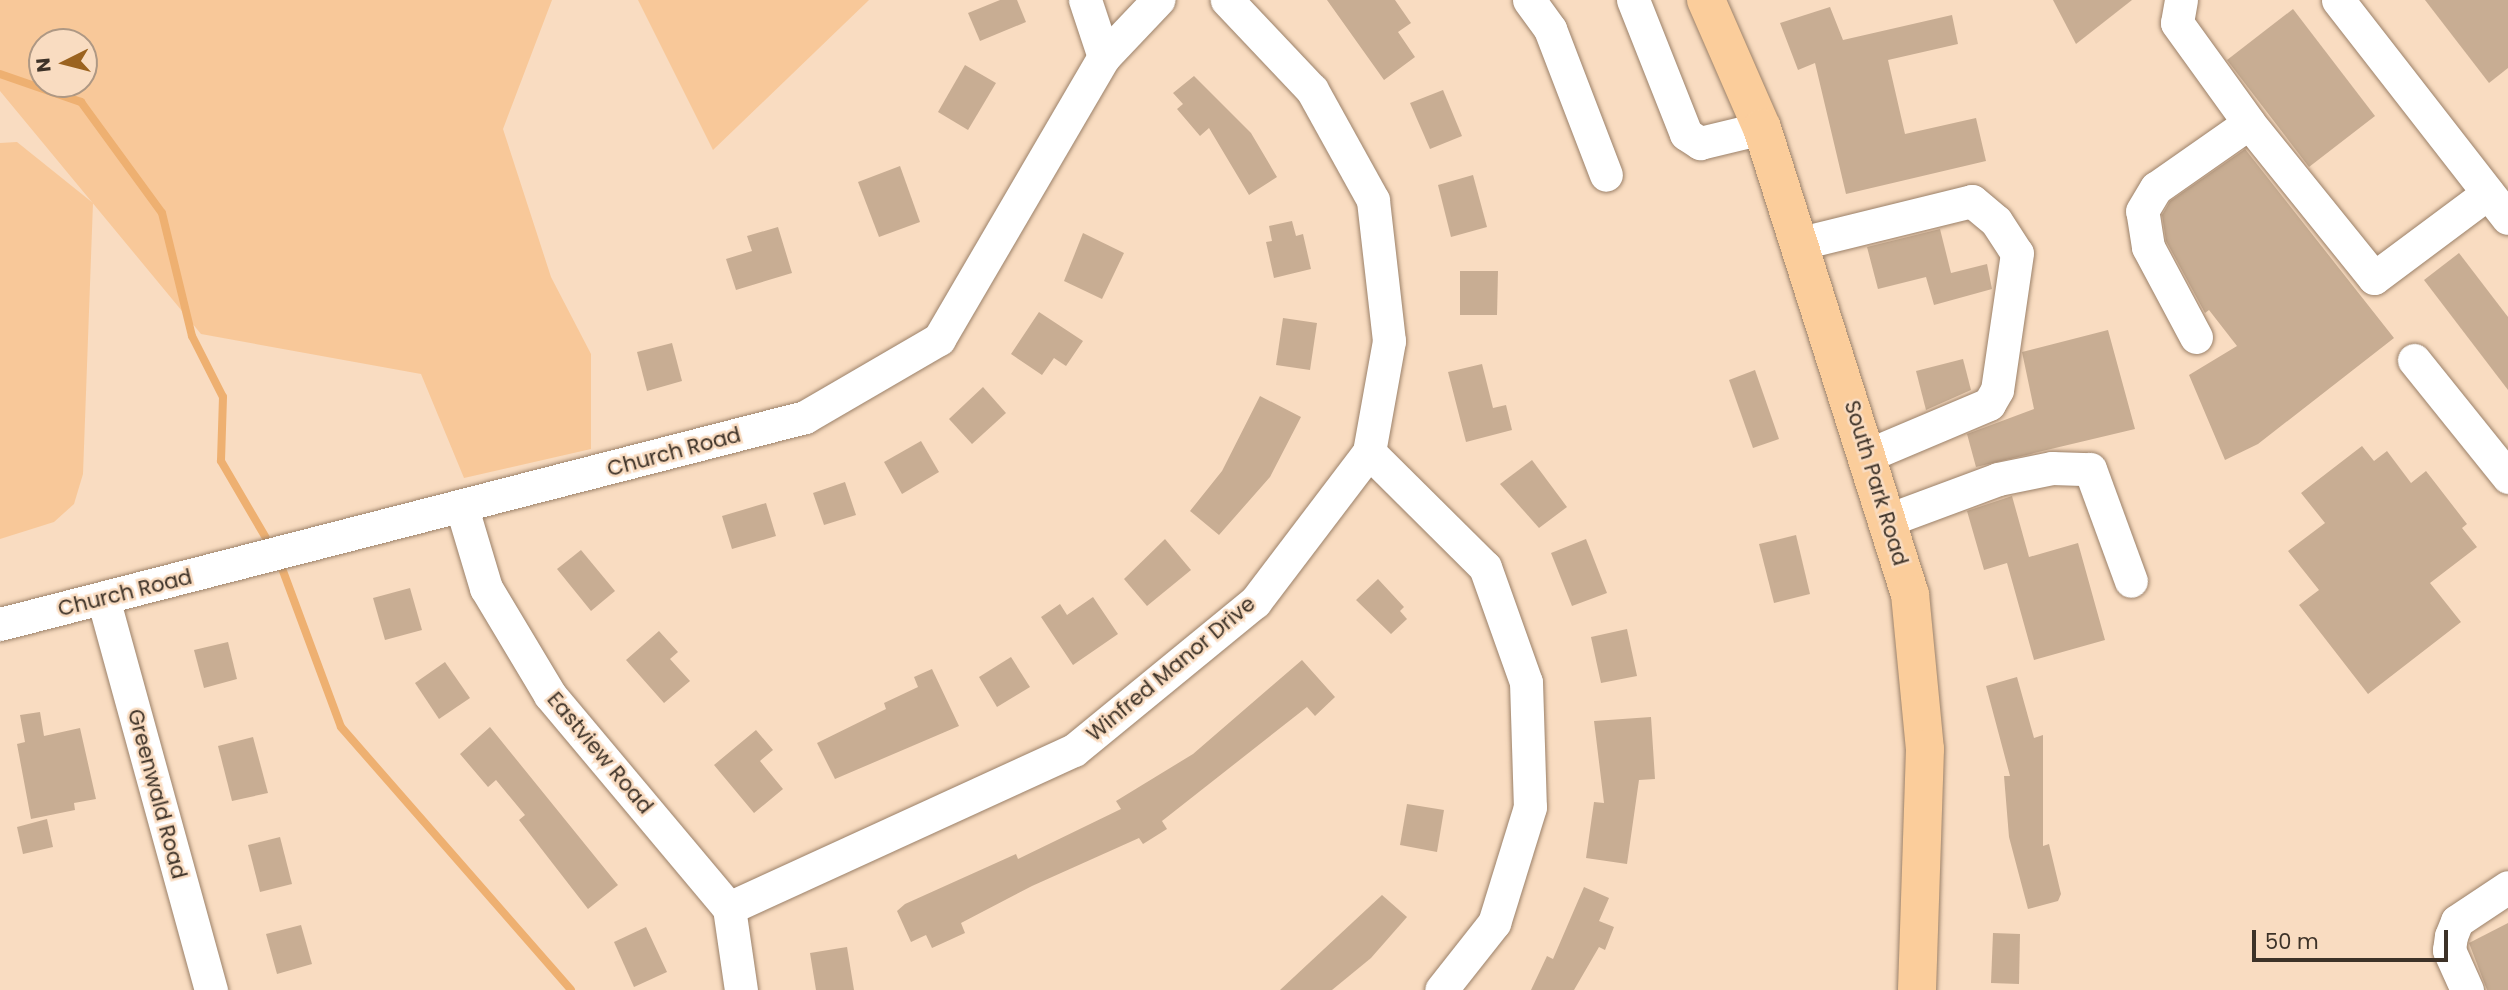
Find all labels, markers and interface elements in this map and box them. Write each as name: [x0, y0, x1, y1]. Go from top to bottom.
north arrow: [28, 28, 98, 98]
text: N: [29, 57, 58, 74]
street label: South Park Road: [1839, 398, 1913, 568]
street label: Church Road: [604, 422, 744, 482]
street label: Church Road: [55, 564, 195, 622]
street label: Winfred Manor Drive: [1082, 591, 1260, 747]
street label: Eastview Road: [542, 687, 658, 819]
street label: Greenwald Road: [122, 706, 192, 882]
scale bar: [2256, 916, 2452, 960]
text: 50 m: [2265, 927, 2319, 956]

